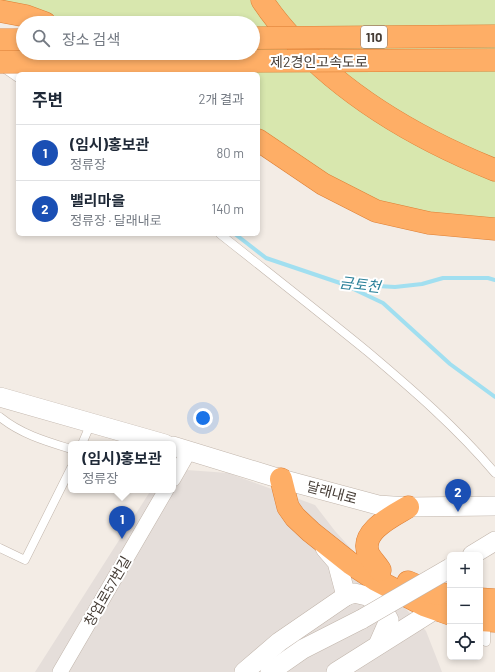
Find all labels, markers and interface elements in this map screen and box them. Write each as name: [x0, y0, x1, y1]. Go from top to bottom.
search box: [16, 16, 260, 60]
road number: 110: [361, 26, 387, 48]
icon: search: [30, 27, 52, 49]
text: 장소 검색: [62, 30, 120, 48]
street label: 제2경인고속도로: [270, 53, 368, 70]
text: 주변: [32, 89, 63, 109]
text: 2개 결과: [199, 91, 244, 107]
text: (임시)홍보관: [70, 135, 149, 153]
text: 1: [43, 145, 47, 161]
text: 80 m: [217, 145, 244, 161]
text: 정류장: [70, 156, 106, 172]
text: 밸리마을: [70, 191, 125, 209]
text: 2: [41, 201, 49, 217]
text: 140 m: [212, 201, 244, 217]
text: 정류장 · 달래내로: [70, 212, 162, 228]
water label: 금토천: [338, 273, 384, 296]
your location: [193, 408, 213, 428]
popup: [68, 441, 176, 493]
text: (임시)홍보관: [82, 449, 162, 467]
text: 정류장: [82, 470, 118, 486]
street label: 달래내로: [305, 477, 359, 507]
pin: 2: [445, 479, 471, 512]
pin: 1: [109, 506, 135, 539]
map controls: [447, 552, 483, 660]
button: +: [447, 552, 483, 588]
street label: 창업로57번길: [80, 553, 134, 629]
button: −: [447, 588, 483, 624]
button: locate: [447, 624, 483, 660]

